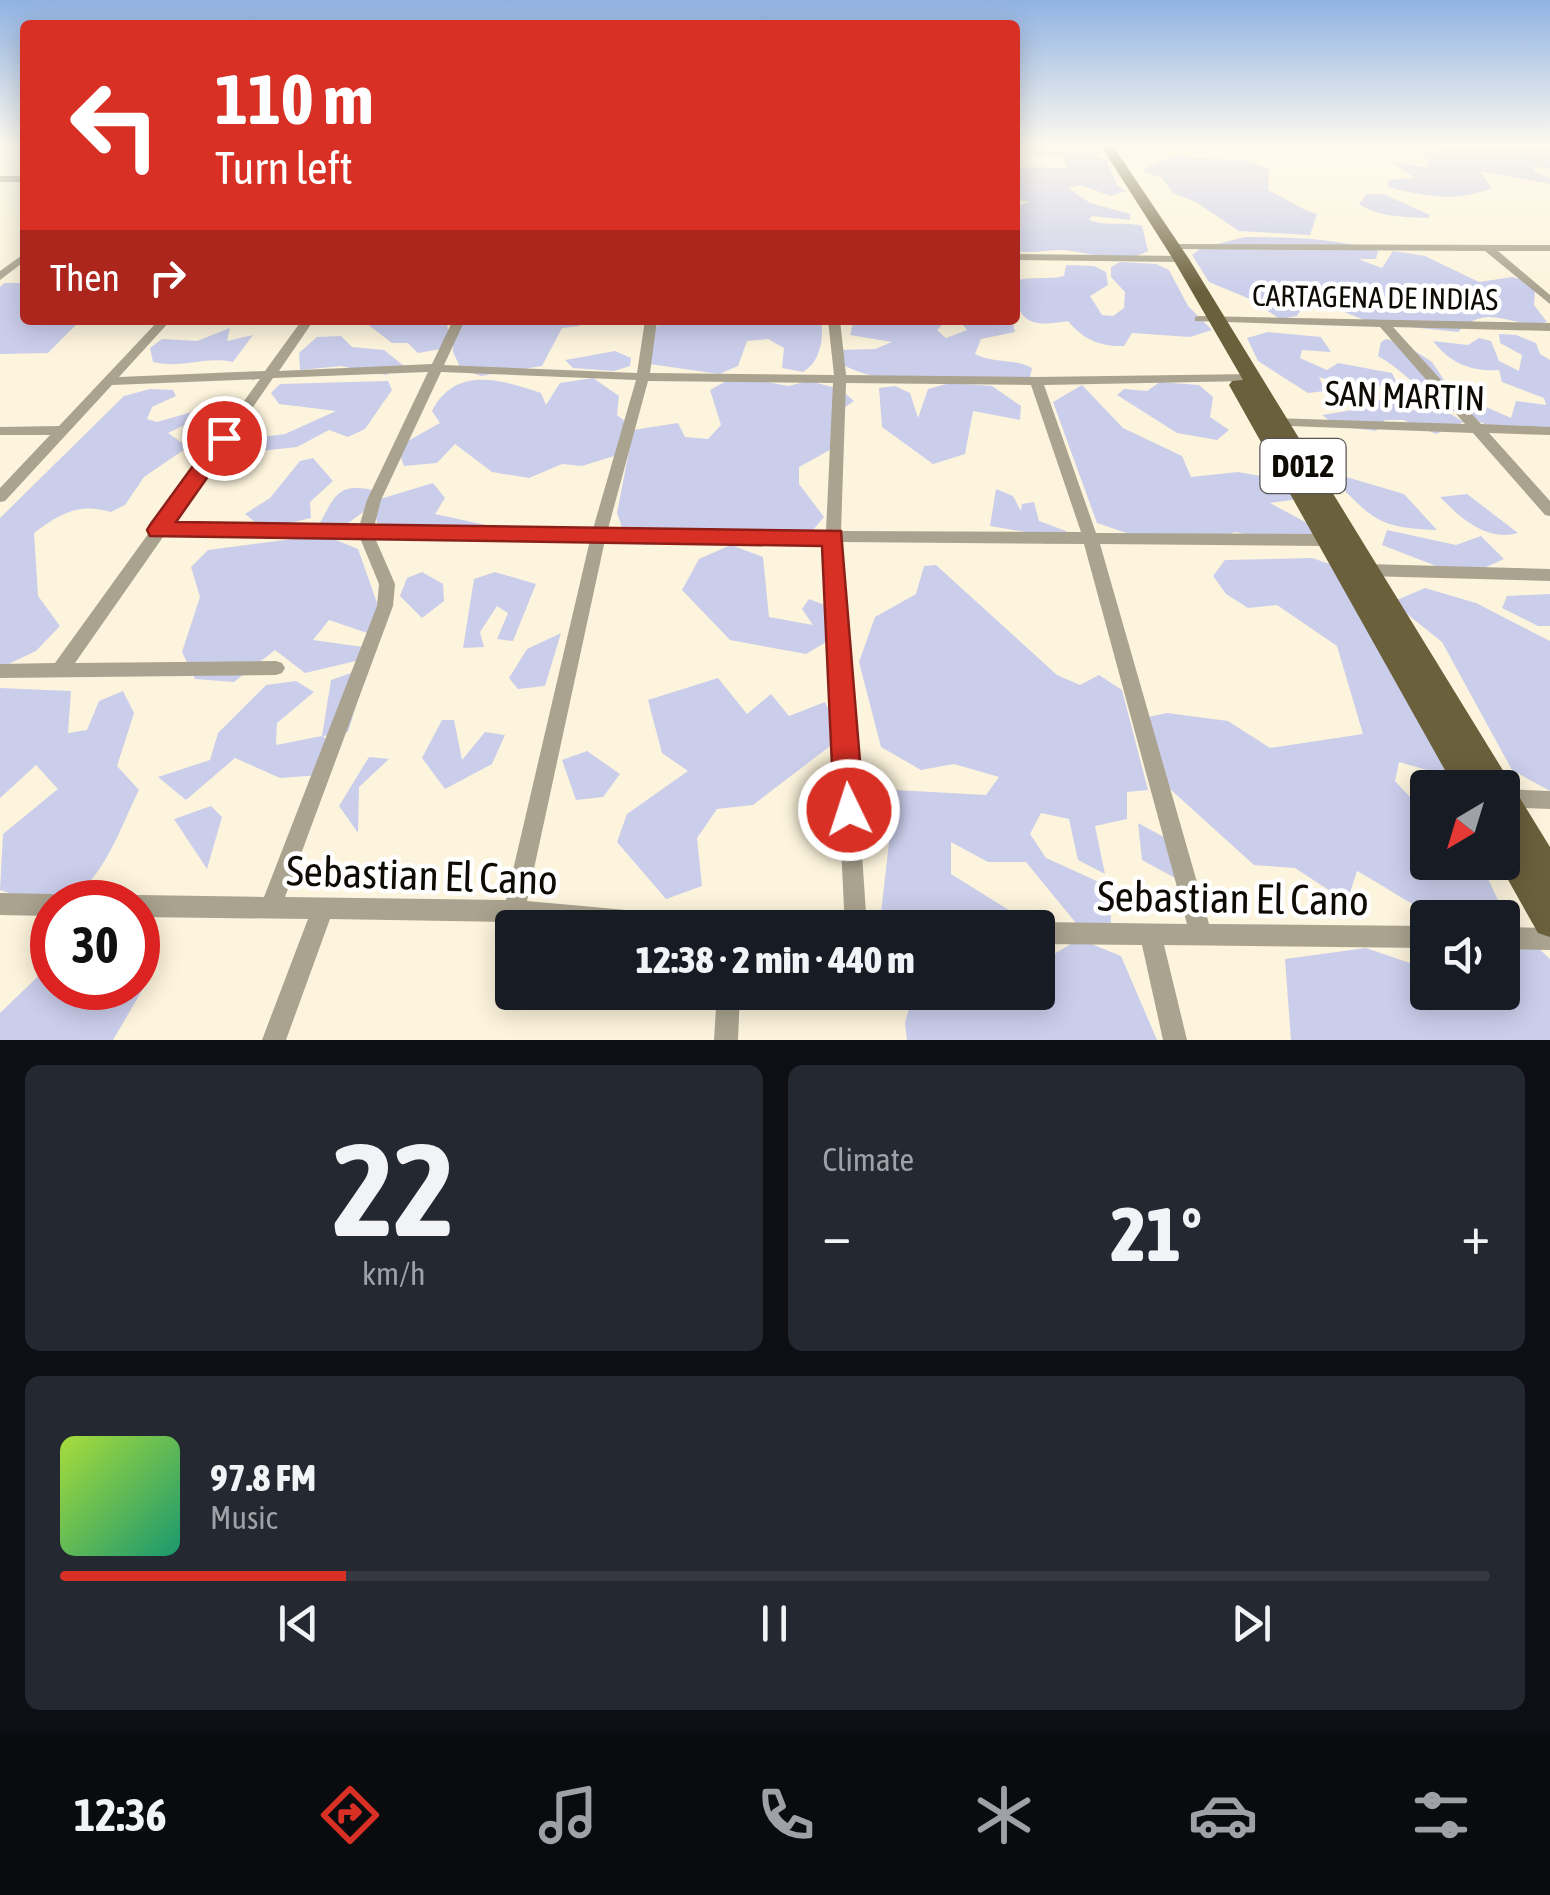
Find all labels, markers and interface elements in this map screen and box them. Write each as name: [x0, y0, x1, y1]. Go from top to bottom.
text: 110 m: [215, 59, 374, 139]
icon: left: [50, 60, 180, 190]
text: Turn left: [215, 142, 353, 194]
icon: right: [140, 250, 195, 305]
text: Then: [50, 256, 120, 299]
street label: CARTAGENA DE INDIAS: [1252, 278, 1498, 316]
street label: SAN MARTIN: [1324, 372, 1486, 418]
pin: [182, 396, 267, 481]
icon: arrive: [197, 411, 252, 466]
road number: D012: [1260, 439, 1346, 493]
position arrow: [797, 758, 901, 862]
north arrow: [1410, 770, 1520, 880]
map controls: [1410, 770, 1520, 1010]
street label: Sebastian El Cano: [285, 846, 559, 904]
street label: Sebastian El Cano: [1097, 872, 1369, 924]
speed limit sign: 30: [30, 880, 160, 1010]
button: sound: [1410, 900, 1520, 1010]
text: 12:38 · 2 min · 440 m: [635, 938, 915, 981]
text: 22: [333, 1115, 455, 1264]
text: Climate: [823, 1141, 914, 1178]
text: 21°: [1111, 1191, 1202, 1277]
text: −: [823, 1203, 851, 1266]
text: +: [1461, 1203, 1490, 1266]
text: km/h: [362, 1255, 425, 1292]
text: 97.8 FM: [210, 1456, 316, 1499]
text: Music: [210, 1499, 277, 1536]
icon: previous: [271, 1596, 326, 1651]
icon: pause: [747, 1596, 802, 1651]
icon: next: [1224, 1596, 1279, 1651]
icon: directions: [315, 1780, 385, 1850]
icon: music: [533, 1780, 603, 1850]
icon: phone: [751, 1780, 821, 1850]
icon: climate: [969, 1780, 1039, 1850]
icon: car: [1188, 1780, 1258, 1850]
icon: filters: [1406, 1780, 1476, 1850]
text: 12:36: [74, 1789, 167, 1841]

